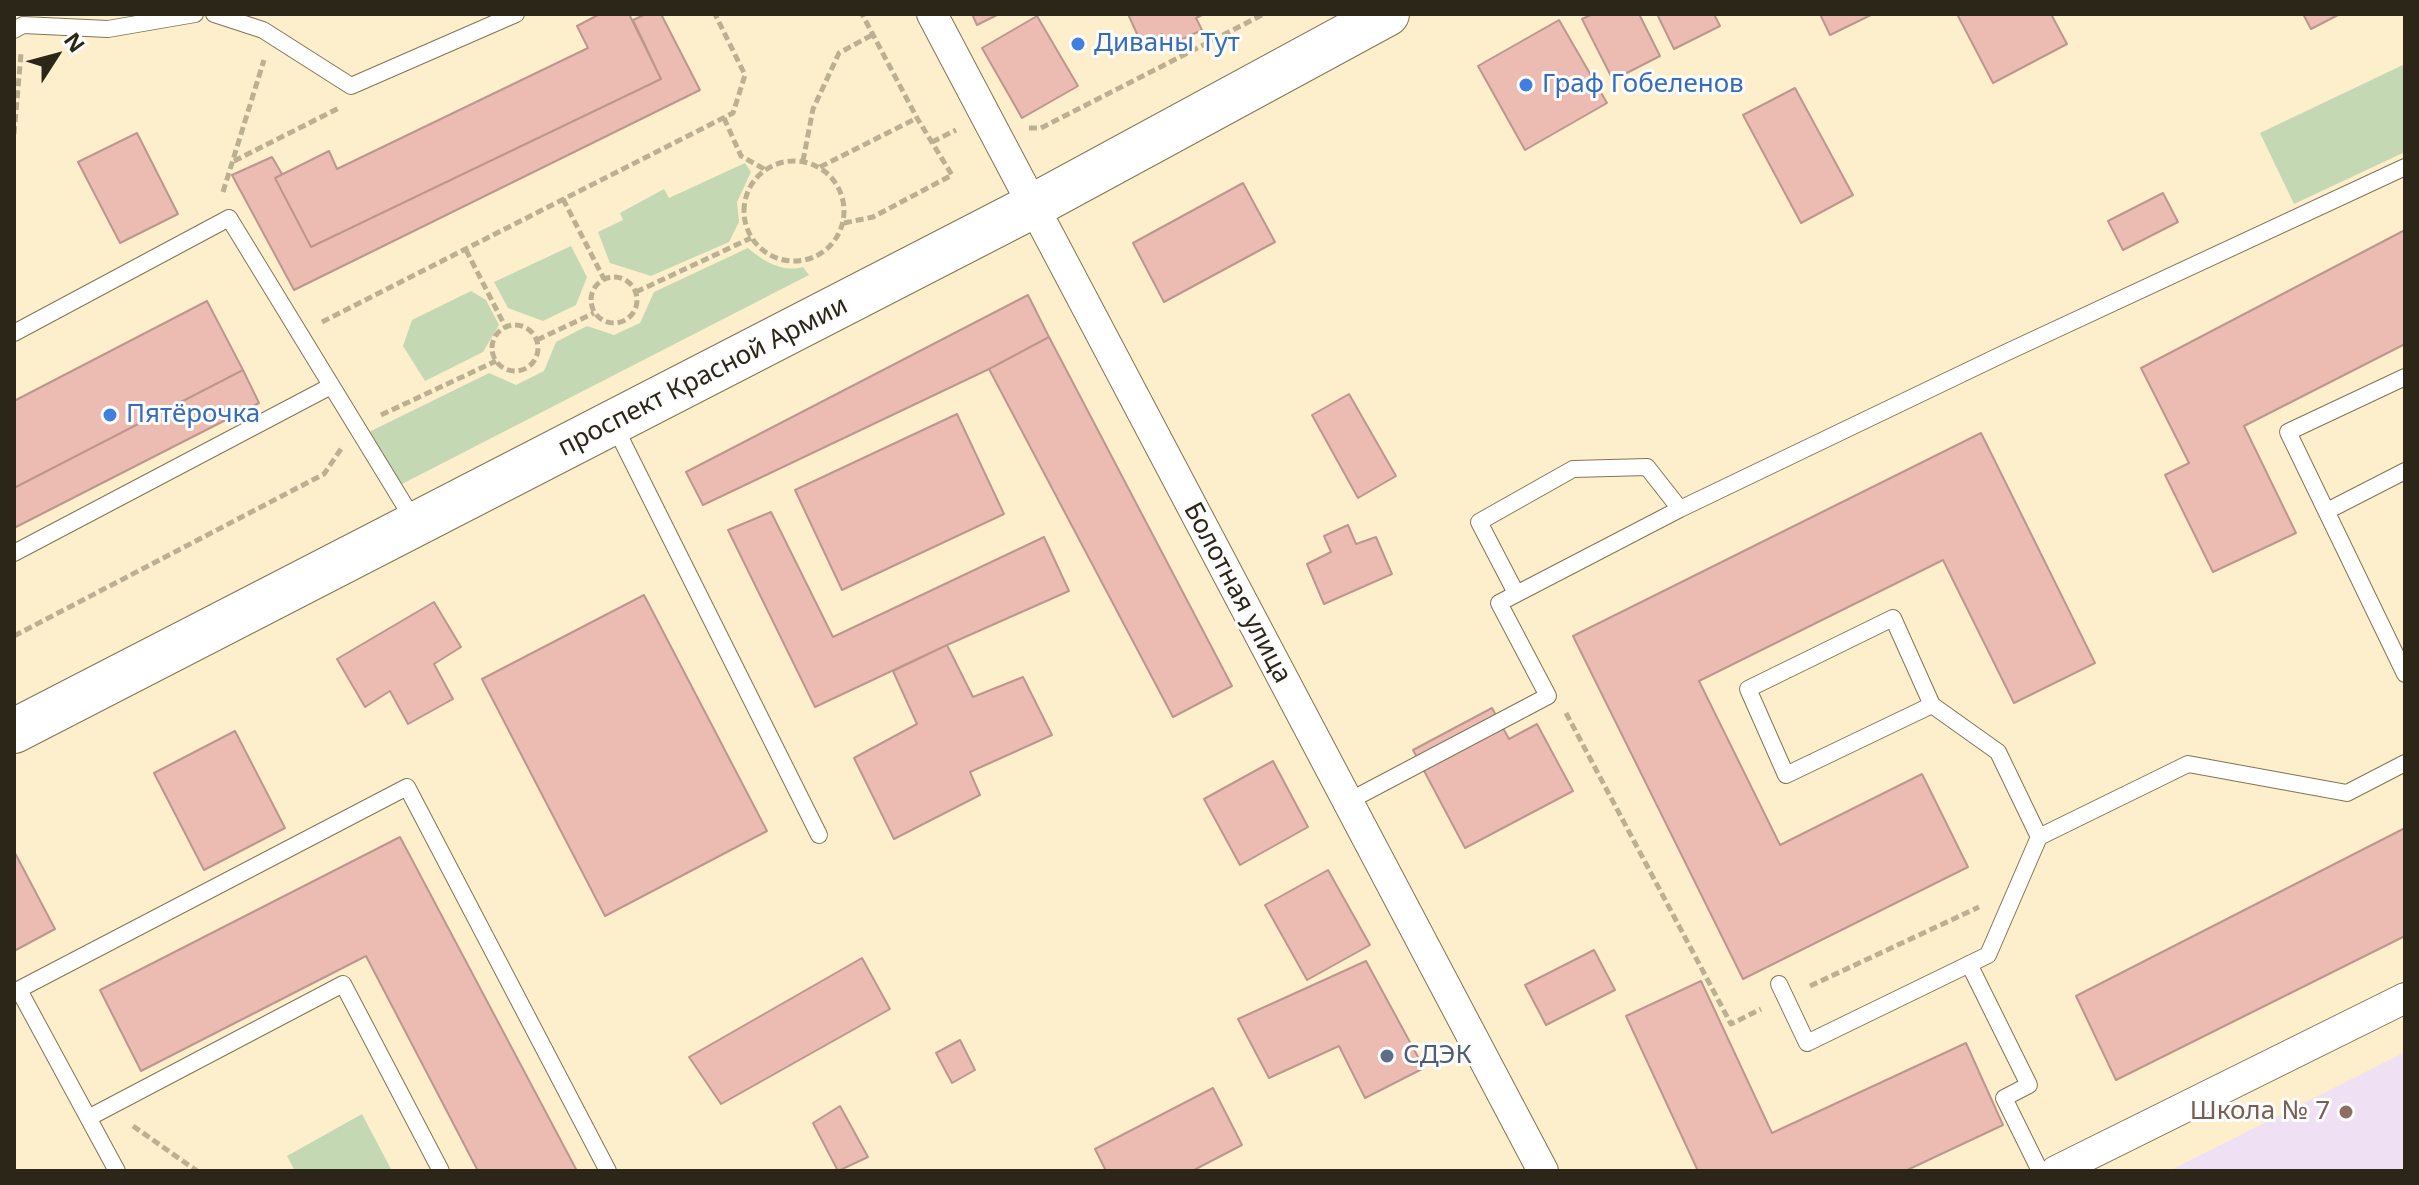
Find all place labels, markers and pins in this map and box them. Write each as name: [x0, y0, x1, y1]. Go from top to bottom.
place label: Диваны Тут: [1094, 28, 1240, 60]
marker: Диваны Тут: [1069, 35, 1087, 53]
place label: Граф Гобеленов: [1542, 69, 1744, 101]
marker: Граф Гобеленов: [1517, 76, 1535, 94]
place label: Пятёрочка: [126, 399, 260, 431]
marker: Пятёрочка: [101, 406, 119, 424]
place label: СДЭК: [1403, 1040, 1472, 1072]
marker: СДЭК: [1378, 1047, 1396, 1065]
place label: Школа № 7: [2190, 1096, 2330, 1128]
marker: Школа № 7: [2337, 1103, 2355, 1121]

